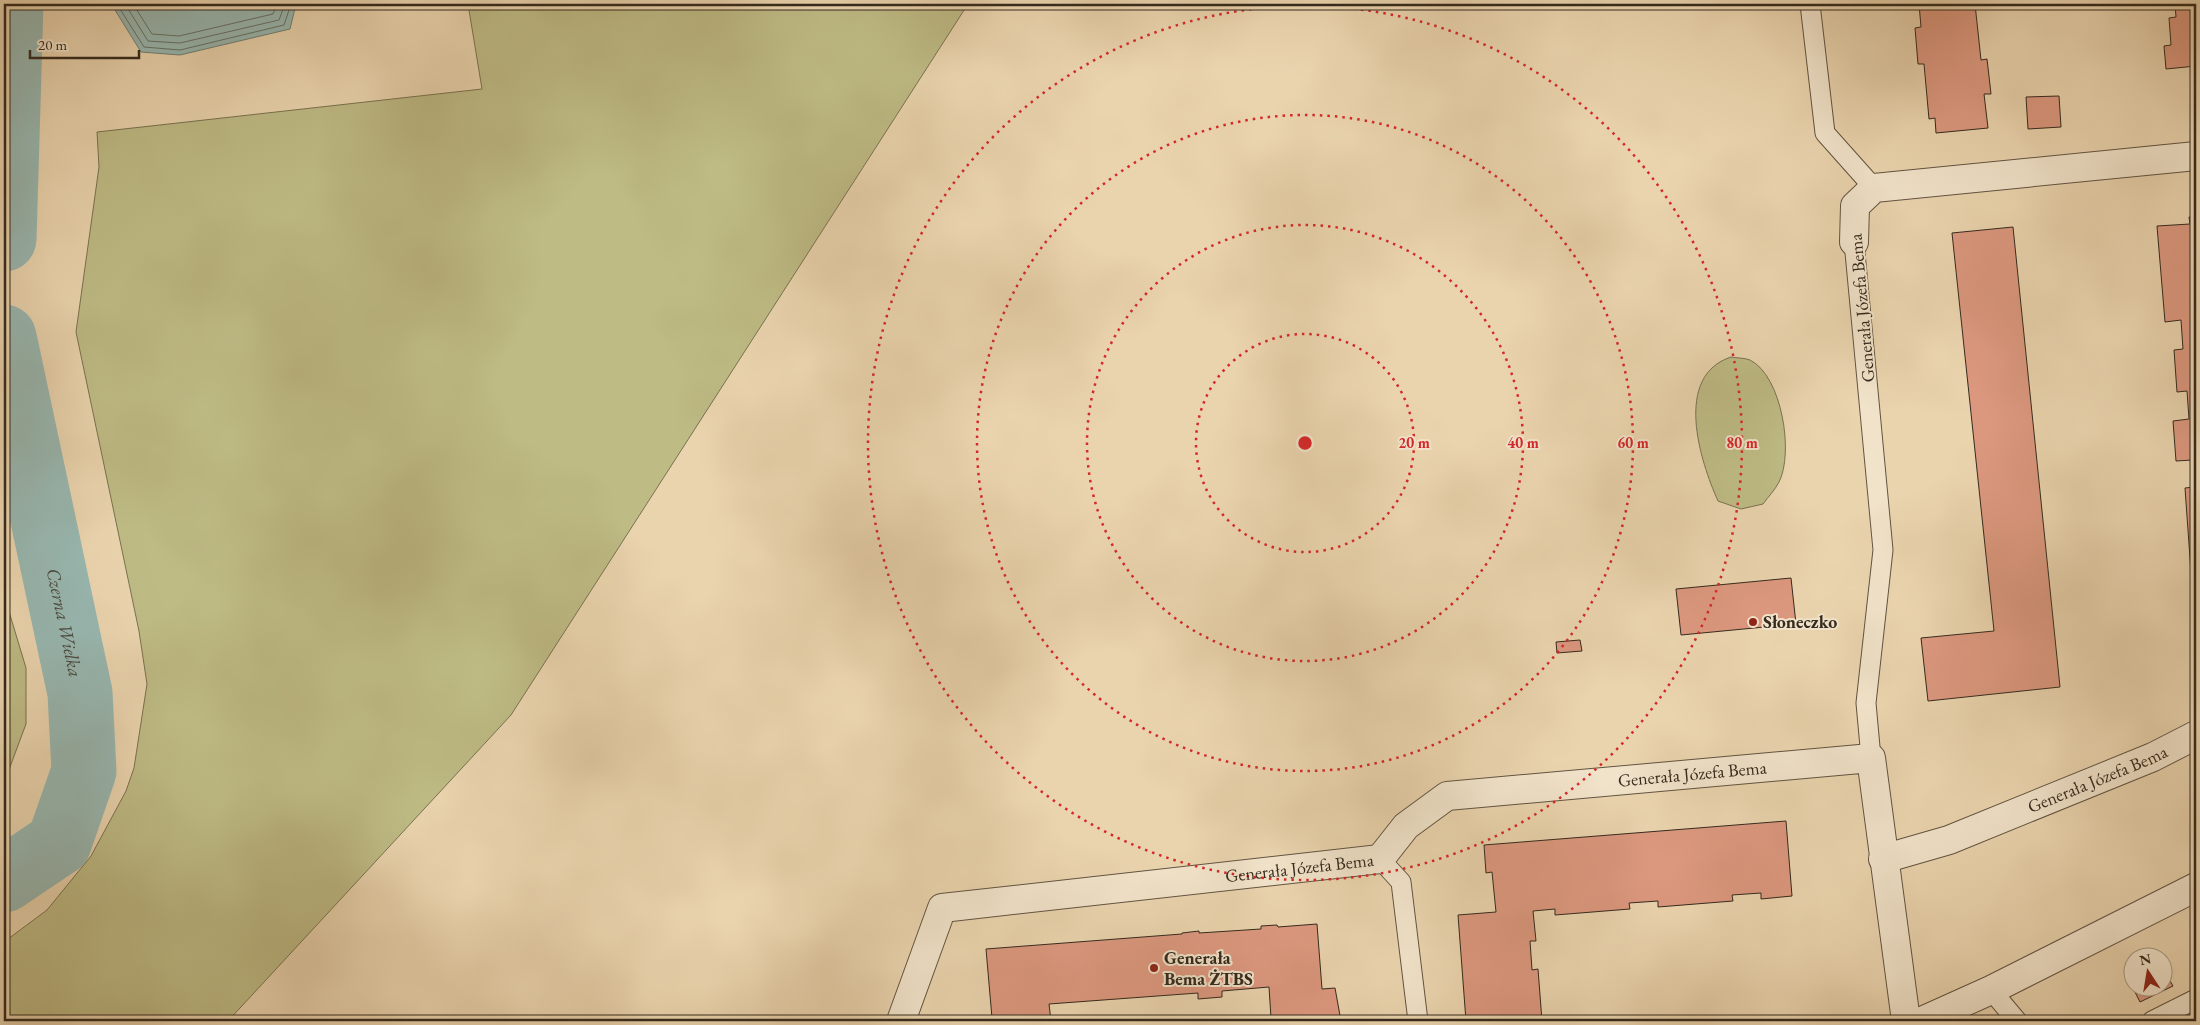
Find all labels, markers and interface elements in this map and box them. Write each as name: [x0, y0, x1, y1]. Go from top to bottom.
scale bar: [30, 28, 139, 60]
text: 20 m: [38, 35, 67, 54]
street label: Generała Józefa Bema: [1843, 232, 1879, 383]
text: 20 m: [1398, 433, 1430, 452]
text: 40 m: [1507, 433, 1539, 452]
text: 60 m: [1617, 433, 1649, 452]
text: 80 m: [1726, 433, 1758, 452]
centre of rings: [1296, 434, 1314, 452]
water label: Czerna Wielka: [41, 566, 88, 679]
place label: Słoneczko: [1763, 610, 1837, 633]
marker: Słoneczko: [1747, 616, 1759, 628]
street label: Generała Józefa Bema: [2024, 739, 2172, 818]
street label: Generała Józefa Bema: [1617, 755, 1768, 792]
street label: Generała Józefa Bema: [1224, 848, 1376, 887]
place label: Generała Bema ŻTBS: [1164, 946, 1253, 990]
north arrow: [2122, 948, 2172, 998]
text: N: [2138, 949, 2153, 969]
marker: Generała Bema ŻTBS: [1148, 962, 1160, 974]

